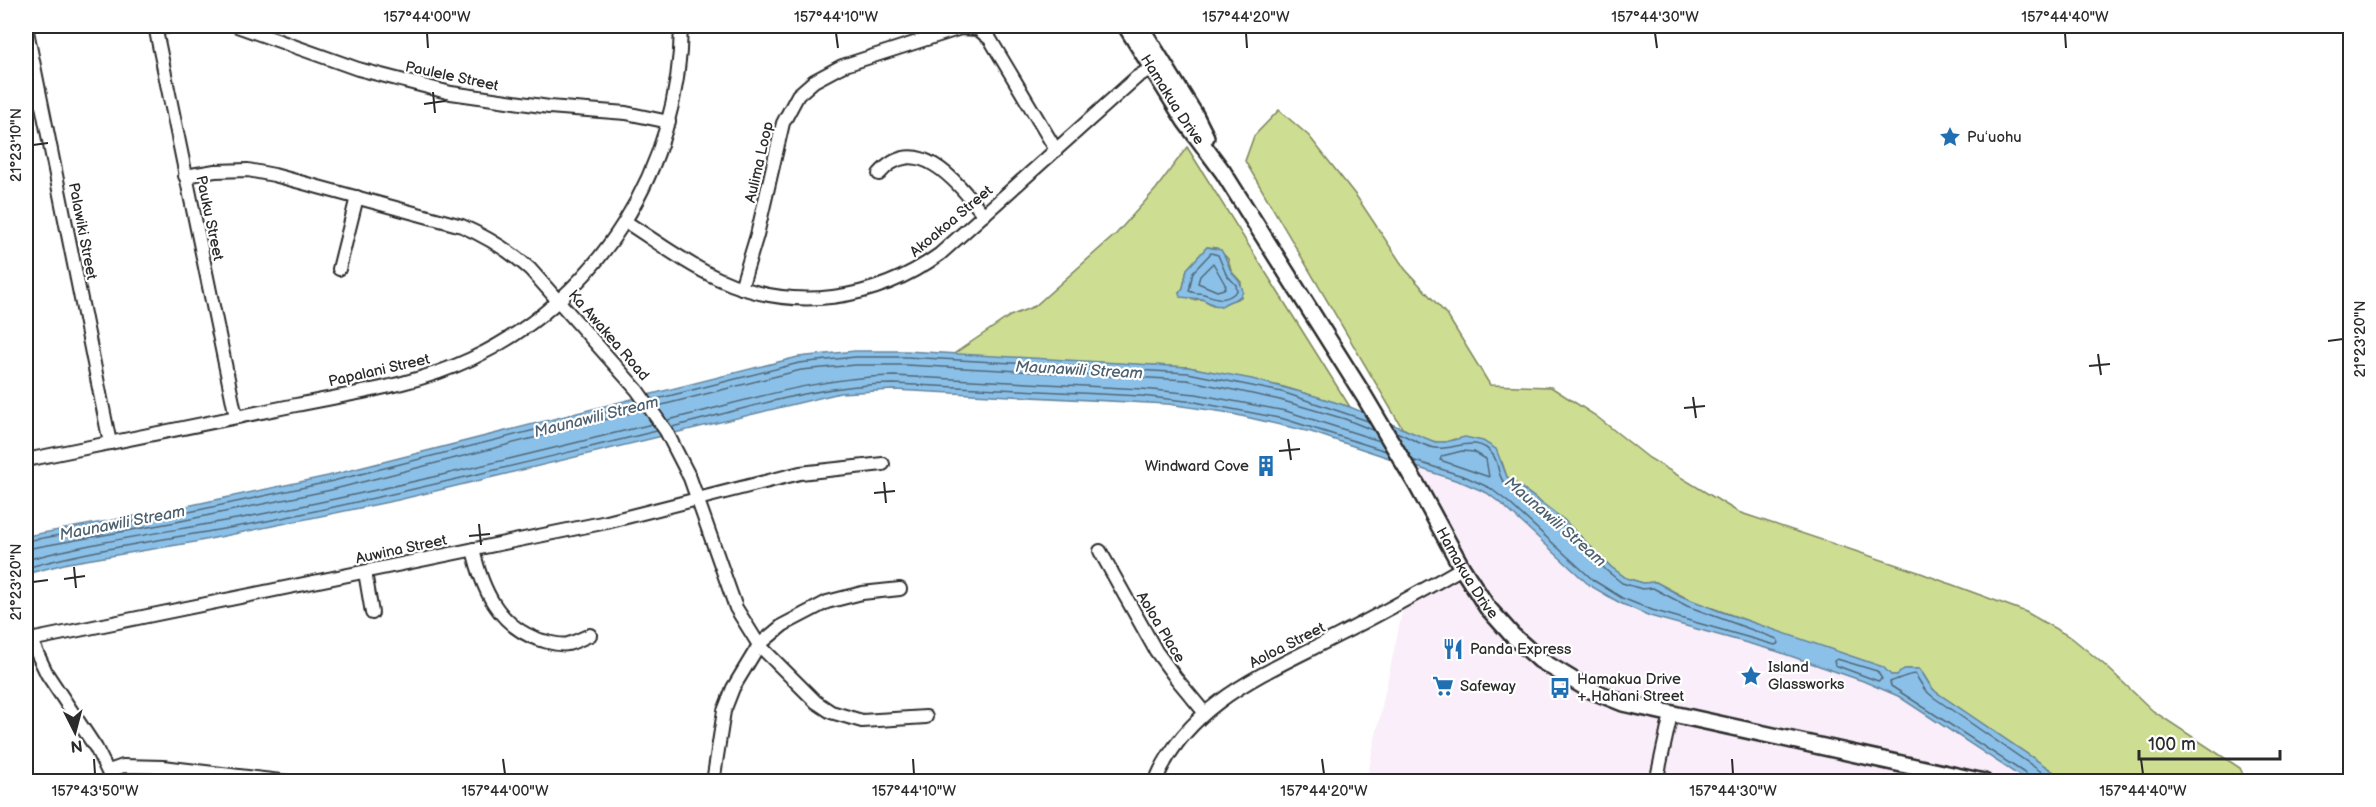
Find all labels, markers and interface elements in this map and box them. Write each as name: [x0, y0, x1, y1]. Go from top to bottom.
text: 157°44'00"W: [383, 8, 471, 27]
text: 157°44'10"W: [794, 8, 878, 27]
text: 157°44'20"W: [1202, 8, 1290, 27]
text: 157°44'30"W: [1611, 8, 1699, 27]
text: 157°44'40"W: [2021, 8, 2109, 27]
street label: Hamakua Drive: [1136, 51, 1208, 149]
street label: Paulele Street: [404, 57, 501, 96]
text: 21°23'10"N: [7, 108, 26, 182]
street label: Aulima Loop: [741, 119, 778, 205]
place icon: Puʻuohu: [1938, 125, 1962, 149]
place label: Puʻuohu: [1967, 128, 2022, 147]
street label: Pauku Street: [191, 174, 228, 263]
street label: Palawiki Street: [64, 181, 101, 282]
street label: Akoakoa Street: [906, 181, 997, 262]
street label: Ka Awakea Road: [564, 286, 653, 385]
text: 21°23'20"N: [2351, 300, 2370, 378]
street label: Papalani Street: [327, 350, 432, 391]
water label: Maunawili Stream: [1015, 358, 1143, 383]
water label: Maunawili Stream: [532, 393, 661, 442]
building icon: Windward Cove: [1254, 454, 1278, 478]
place label: Windward Cove: [1145, 457, 1249, 476]
water label: Maunawili Stream: [1501, 473, 1609, 571]
water label: Maunawili Stream: [58, 502, 187, 545]
street label: Hamakua Drive: [1432, 524, 1502, 623]
street label: Auwina Street: [354, 530, 449, 568]
text: 21°23'20"N: [7, 543, 26, 621]
street label: Aoloa Place: [1132, 588, 1189, 666]
street label: Aoloa Street: [1246, 618, 1329, 673]
restaurant icon: Panda Express: [1441, 637, 1465, 661]
place label: Panda Express: [1470, 640, 1572, 659]
place label: Island Glassworks: [1768, 658, 1845, 694]
place icon: Island Glassworks: [1739, 664, 1763, 688]
place label: Hamakua Drive + Hahani Street: [1577, 670, 1685, 706]
supermarket icon: Safeway: [1431, 674, 1455, 698]
bus stop icon: Hamakua Drive + Hahani Street: [1548, 676, 1572, 700]
place label: Safeway: [1460, 677, 1516, 696]
north arrow: [45, 702, 105, 762]
scale bar: [2139, 723, 2280, 761]
text: 100 m: [2148, 734, 2196, 755]
text: N: [69, 735, 83, 756]
text: 157°43'50"W: [51, 782, 139, 801]
text: 157°44'00"W: [461, 782, 549, 801]
text: 157°44'10"W: [872, 782, 956, 801]
text: 157°44'20"W: [1280, 782, 1368, 801]
text: 157°44'30"W: [1689, 782, 1777, 801]
text: 157°44'40"W: [2099, 782, 2187, 801]

